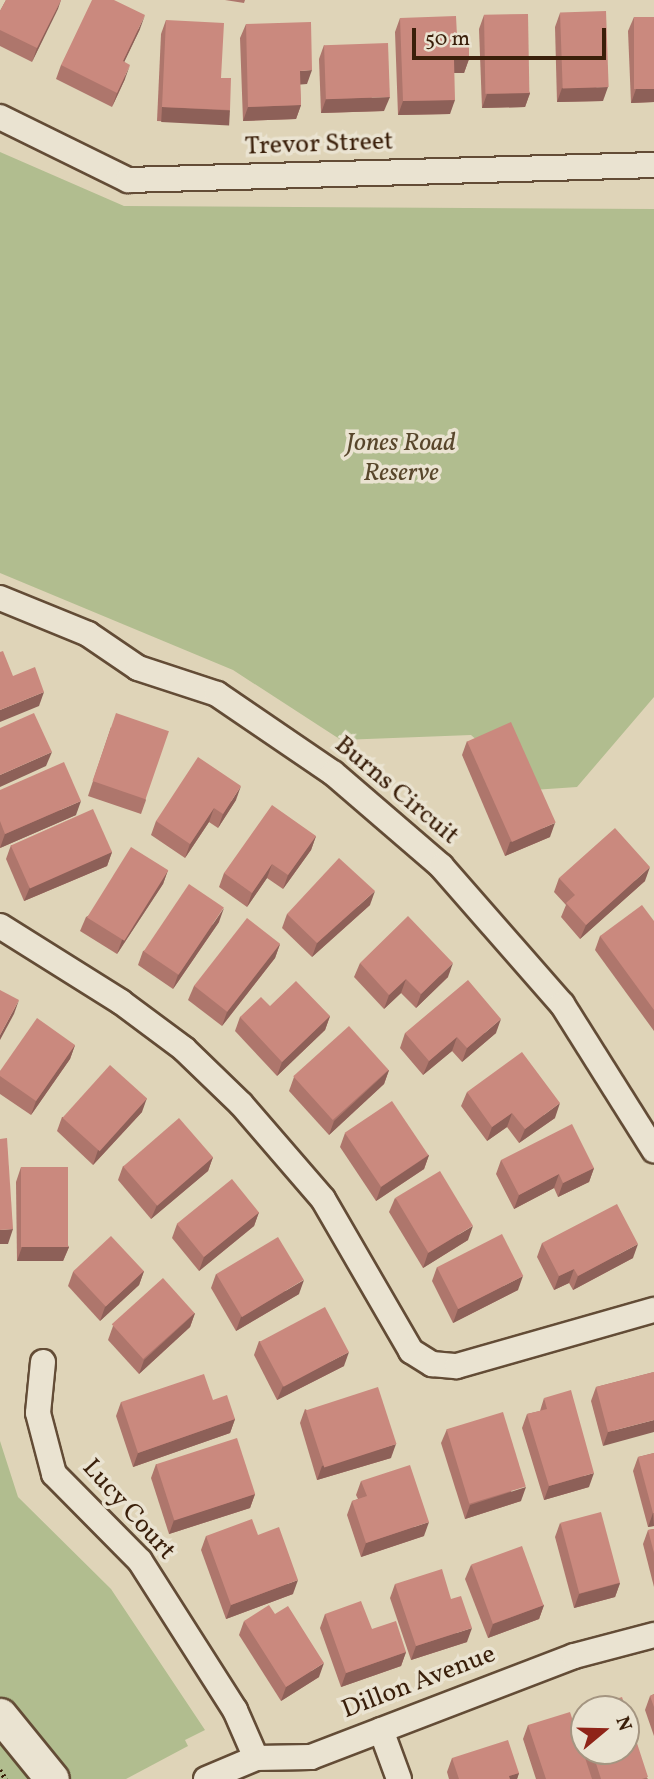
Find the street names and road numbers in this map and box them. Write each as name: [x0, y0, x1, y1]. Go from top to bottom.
street label: Trevor Street: [244, 127, 394, 163]
street label: Burns Circuit: [328, 730, 464, 852]
street label: Lucy Court: [74, 1453, 182, 1567]
street label: Dillon Avenue: [338, 1639, 500, 1727]

